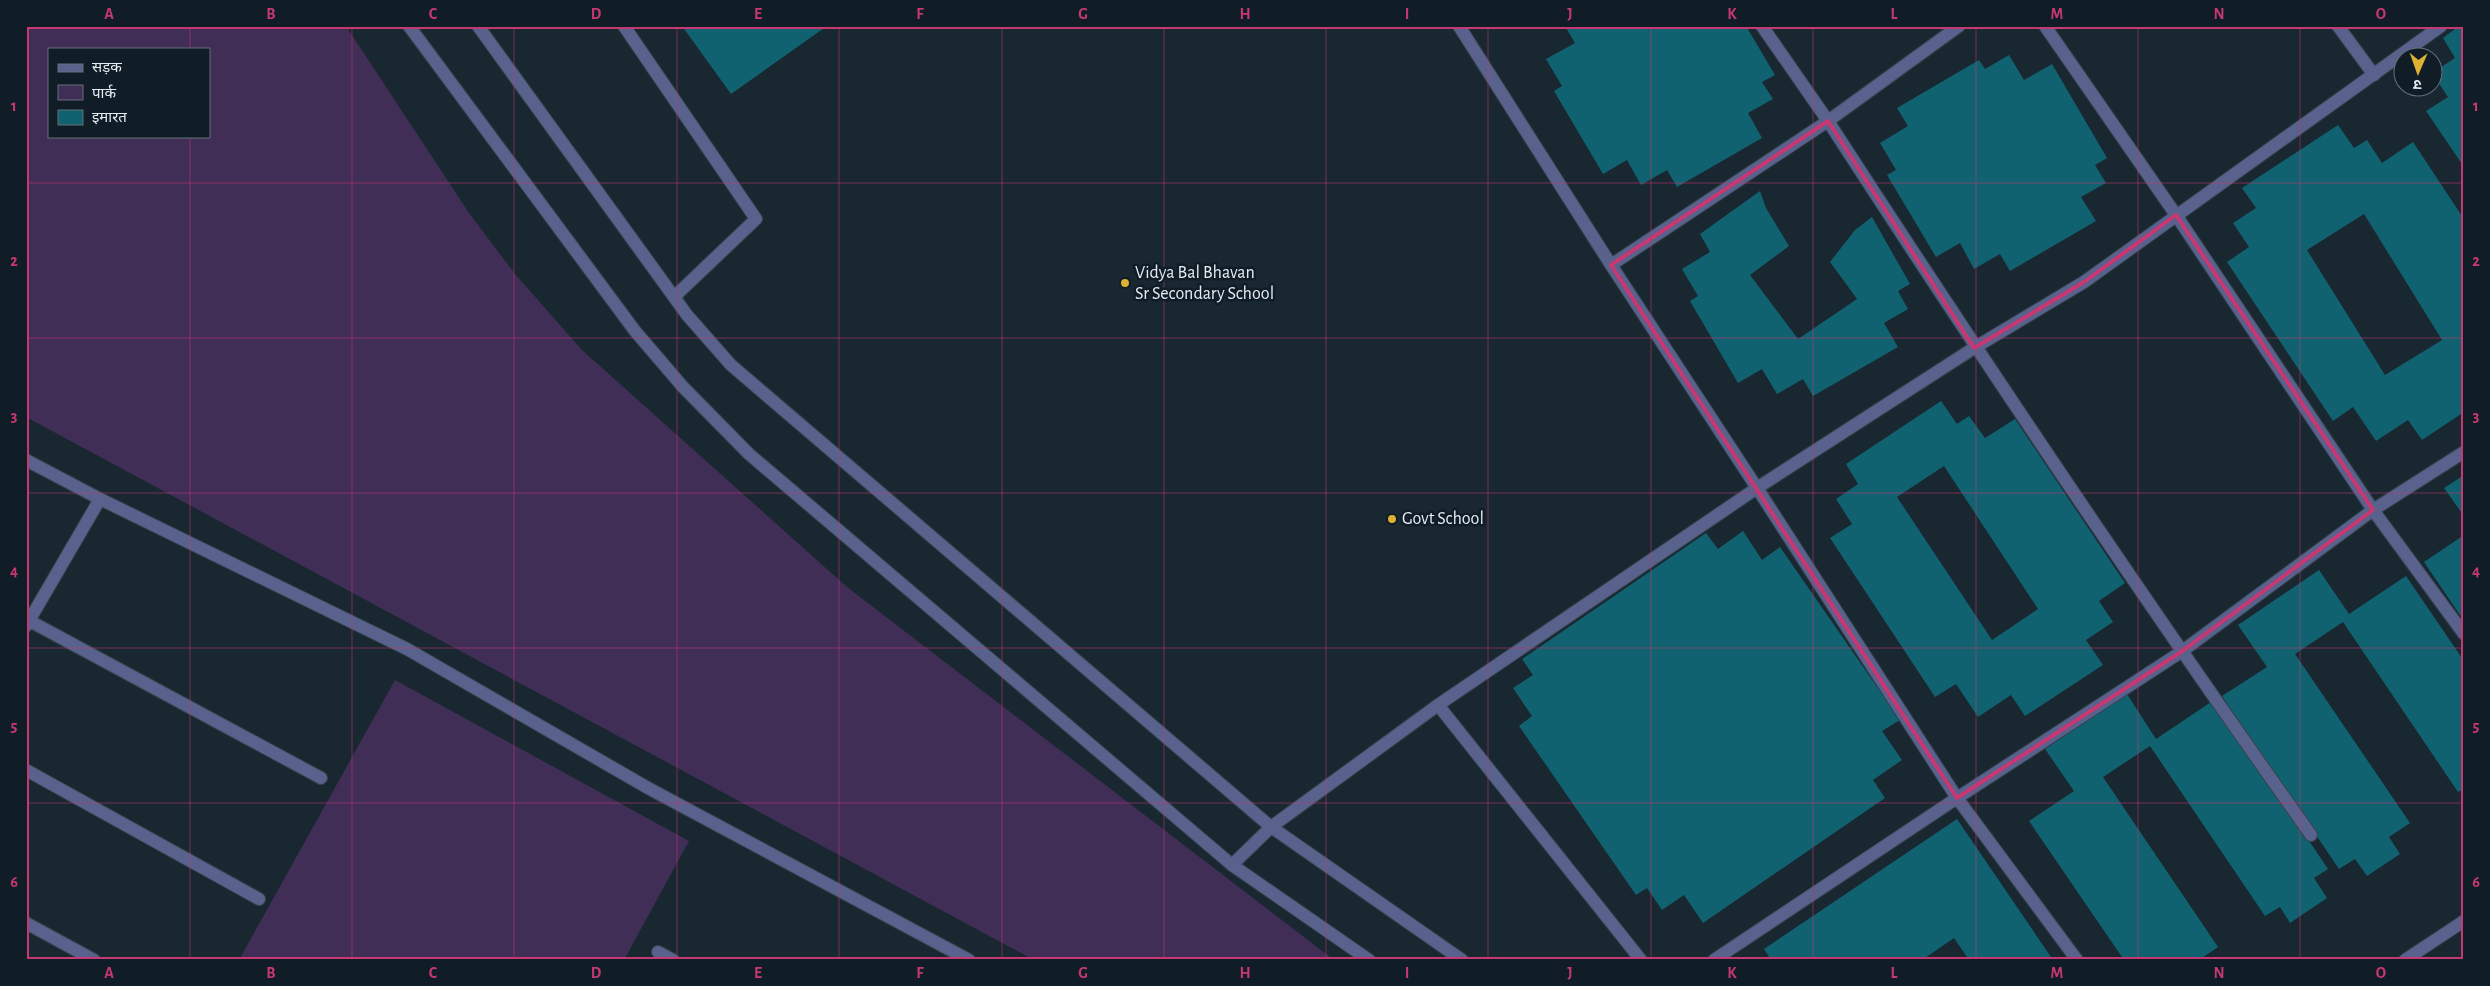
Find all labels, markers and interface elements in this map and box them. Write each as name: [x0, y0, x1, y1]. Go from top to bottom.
text: A: [104, 6, 114, 22]
text: B: [266, 6, 276, 22]
text: C: [429, 6, 438, 22]
text: D: [591, 6, 602, 22]
text: E: [754, 6, 762, 22]
text: F: [916, 6, 924, 22]
text: G: [1078, 6, 1088, 22]
text: H: [1239, 6, 1251, 22]
text: I: [1405, 6, 1409, 22]
text: J: [1567, 6, 1573, 22]
text: K: [1727, 6, 1737, 22]
text: L: [1891, 6, 1898, 22]
text: M: [2051, 6, 2063, 22]
text: N: [2213, 6, 2225, 22]
text: O: [2376, 6, 2386, 22]
legend: [48, 48, 210, 138]
north arrow: [2392, 48, 2442, 98]
text: सड़क: [92, 60, 122, 75]
text: उ: [2412, 77, 2422, 91]
text: पार्क: [92, 84, 116, 101]
text: 1: [11, 98, 17, 114]
text: 1: [2473, 98, 2479, 114]
text: इमारत: [92, 110, 127, 125]
text: 2: [10, 253, 18, 269]
text: 2: [2472, 253, 2480, 269]
place label: Vidya Bal Bhavan Sr Secondary School: [1135, 264, 1274, 303]
marker: Vidya Bal Bhavan Sr Secondary School: [1119, 277, 1131, 289]
text: 3: [11, 408, 18, 424]
text: 3: [2473, 408, 2480, 424]
place label: Govt School: [1402, 510, 1484, 528]
marker: Govt School: [1386, 513, 1398, 525]
text: 4: [10, 563, 18, 579]
text: 4: [2472, 563, 2480, 579]
text: 5: [11, 718, 18, 734]
text: 5: [2473, 718, 2480, 734]
text: 6: [10, 874, 18, 890]
text: 6: [2472, 874, 2480, 890]
text: A: [104, 965, 114, 981]
text: B: [266, 965, 276, 981]
text: C: [429, 965, 438, 981]
text: D: [591, 965, 602, 981]
text: E: [754, 965, 762, 981]
text: F: [916, 965, 924, 981]
text: G: [1078, 965, 1088, 981]
text: H: [1239, 965, 1251, 981]
text: I: [1405, 965, 1409, 981]
text: J: [1567, 965, 1573, 981]
text: K: [1727, 965, 1737, 981]
text: L: [1891, 965, 1898, 981]
text: M: [2051, 965, 2063, 981]
text: N: [2213, 965, 2225, 981]
text: O: [2376, 965, 2386, 981]

